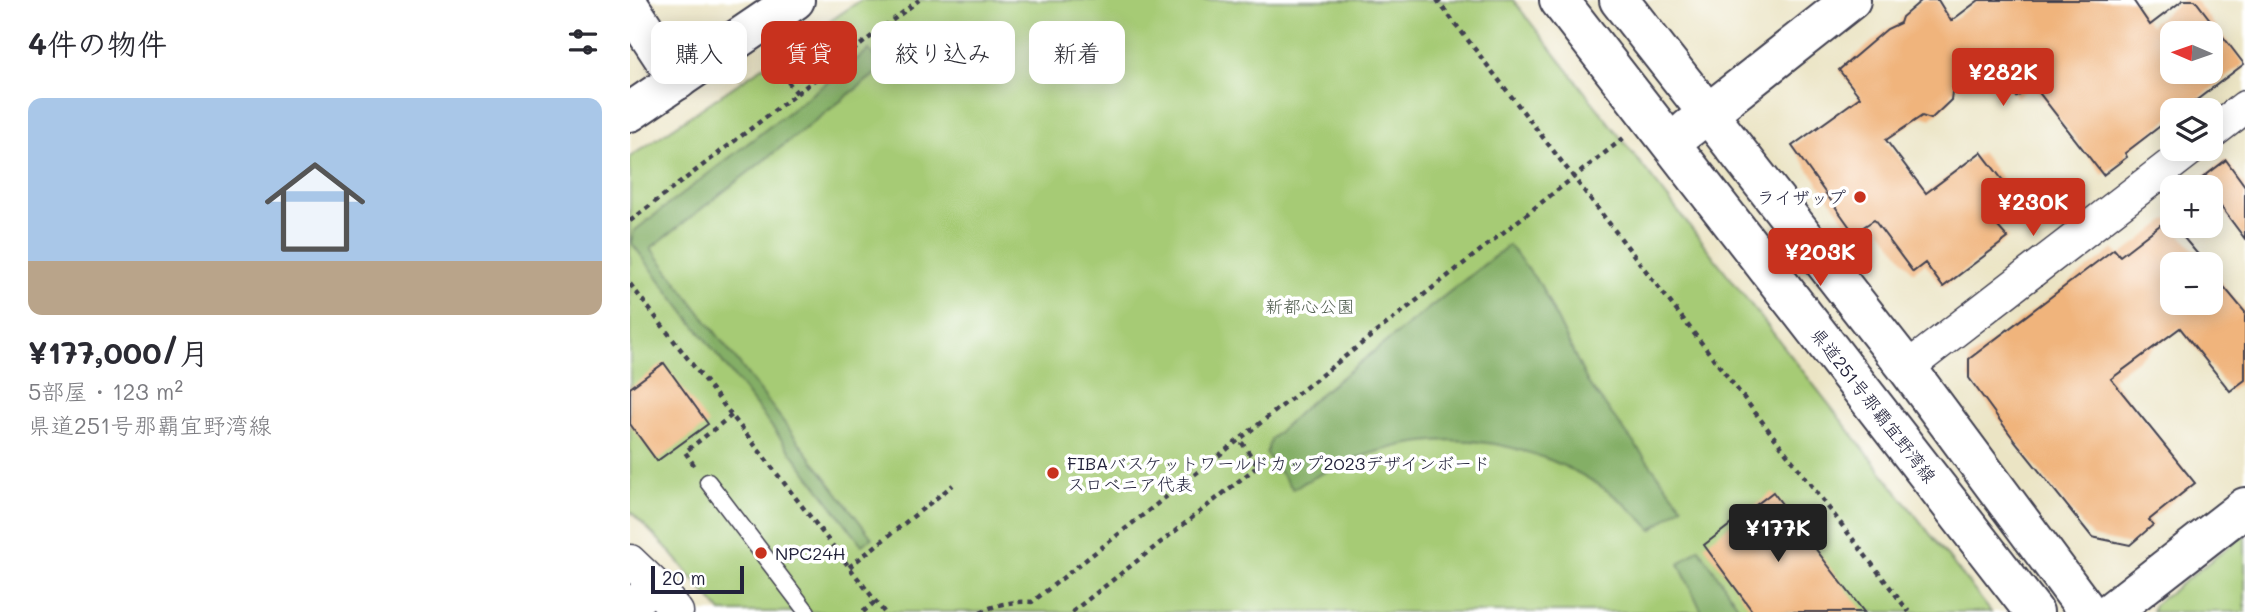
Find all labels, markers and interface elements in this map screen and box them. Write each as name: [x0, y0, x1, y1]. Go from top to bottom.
chip: 購入: [651, 21, 747, 84]
chip: 賃貸: [761, 21, 857, 84]
chip: 絞り込み: [871, 21, 1015, 84]
chip: 新着: [1029, 21, 1125, 84]
north arrow: [2160, 21, 2222, 84]
map controls: [2160, 21, 2223, 315]
text: 4件の物件: [28, 23, 167, 63]
icon: filters: [564, 23, 602, 61]
pin: ¥282K: [1954, 48, 2052, 108]
text: ¥282K: [1968, 56, 2038, 86]
button: layers: [2160, 98, 2223, 161]
icon: home: [252, 144, 378, 270]
button: +: [2160, 175, 2223, 238]
pin: ¥230K: [1984, 178, 2082, 238]
place label: ライザップ: [1757, 185, 1846, 209]
text: ¥230K: [1997, 186, 2069, 216]
marker: ライザップ: [1852, 189, 1868, 205]
pin: ¥203K: [1771, 229, 1869, 288]
text: ¥203K: [1784, 236, 1856, 266]
button: −: [2160, 252, 2223, 315]
park label: 新都心公園: [1265, 294, 1355, 318]
street label: 県道251号那覇宜野湾線: [1806, 323, 1942, 487]
text: ¥177,000/月: [28, 332, 209, 372]
text: 5部屋 · 123 m²: [28, 376, 183, 406]
text: 県道251号那覇宜野湾線: [28, 410, 272, 440]
place label: FIBAバスケットワールドカップ2023デザインボード スロベニア代表: [1067, 451, 1490, 496]
marker: FIBAバスケットワールドカップ2023デザインボード スロベニア代表: [1045, 465, 1061, 481]
pin: ¥177K: [1729, 504, 1827, 564]
text: ¥177K: [1745, 512, 1811, 542]
place label: NPC24H: [775, 541, 846, 565]
marker: NPC24H: [753, 545, 769, 561]
scale bar: [651, 563, 744, 595]
text: 20 m: [662, 565, 706, 590]

